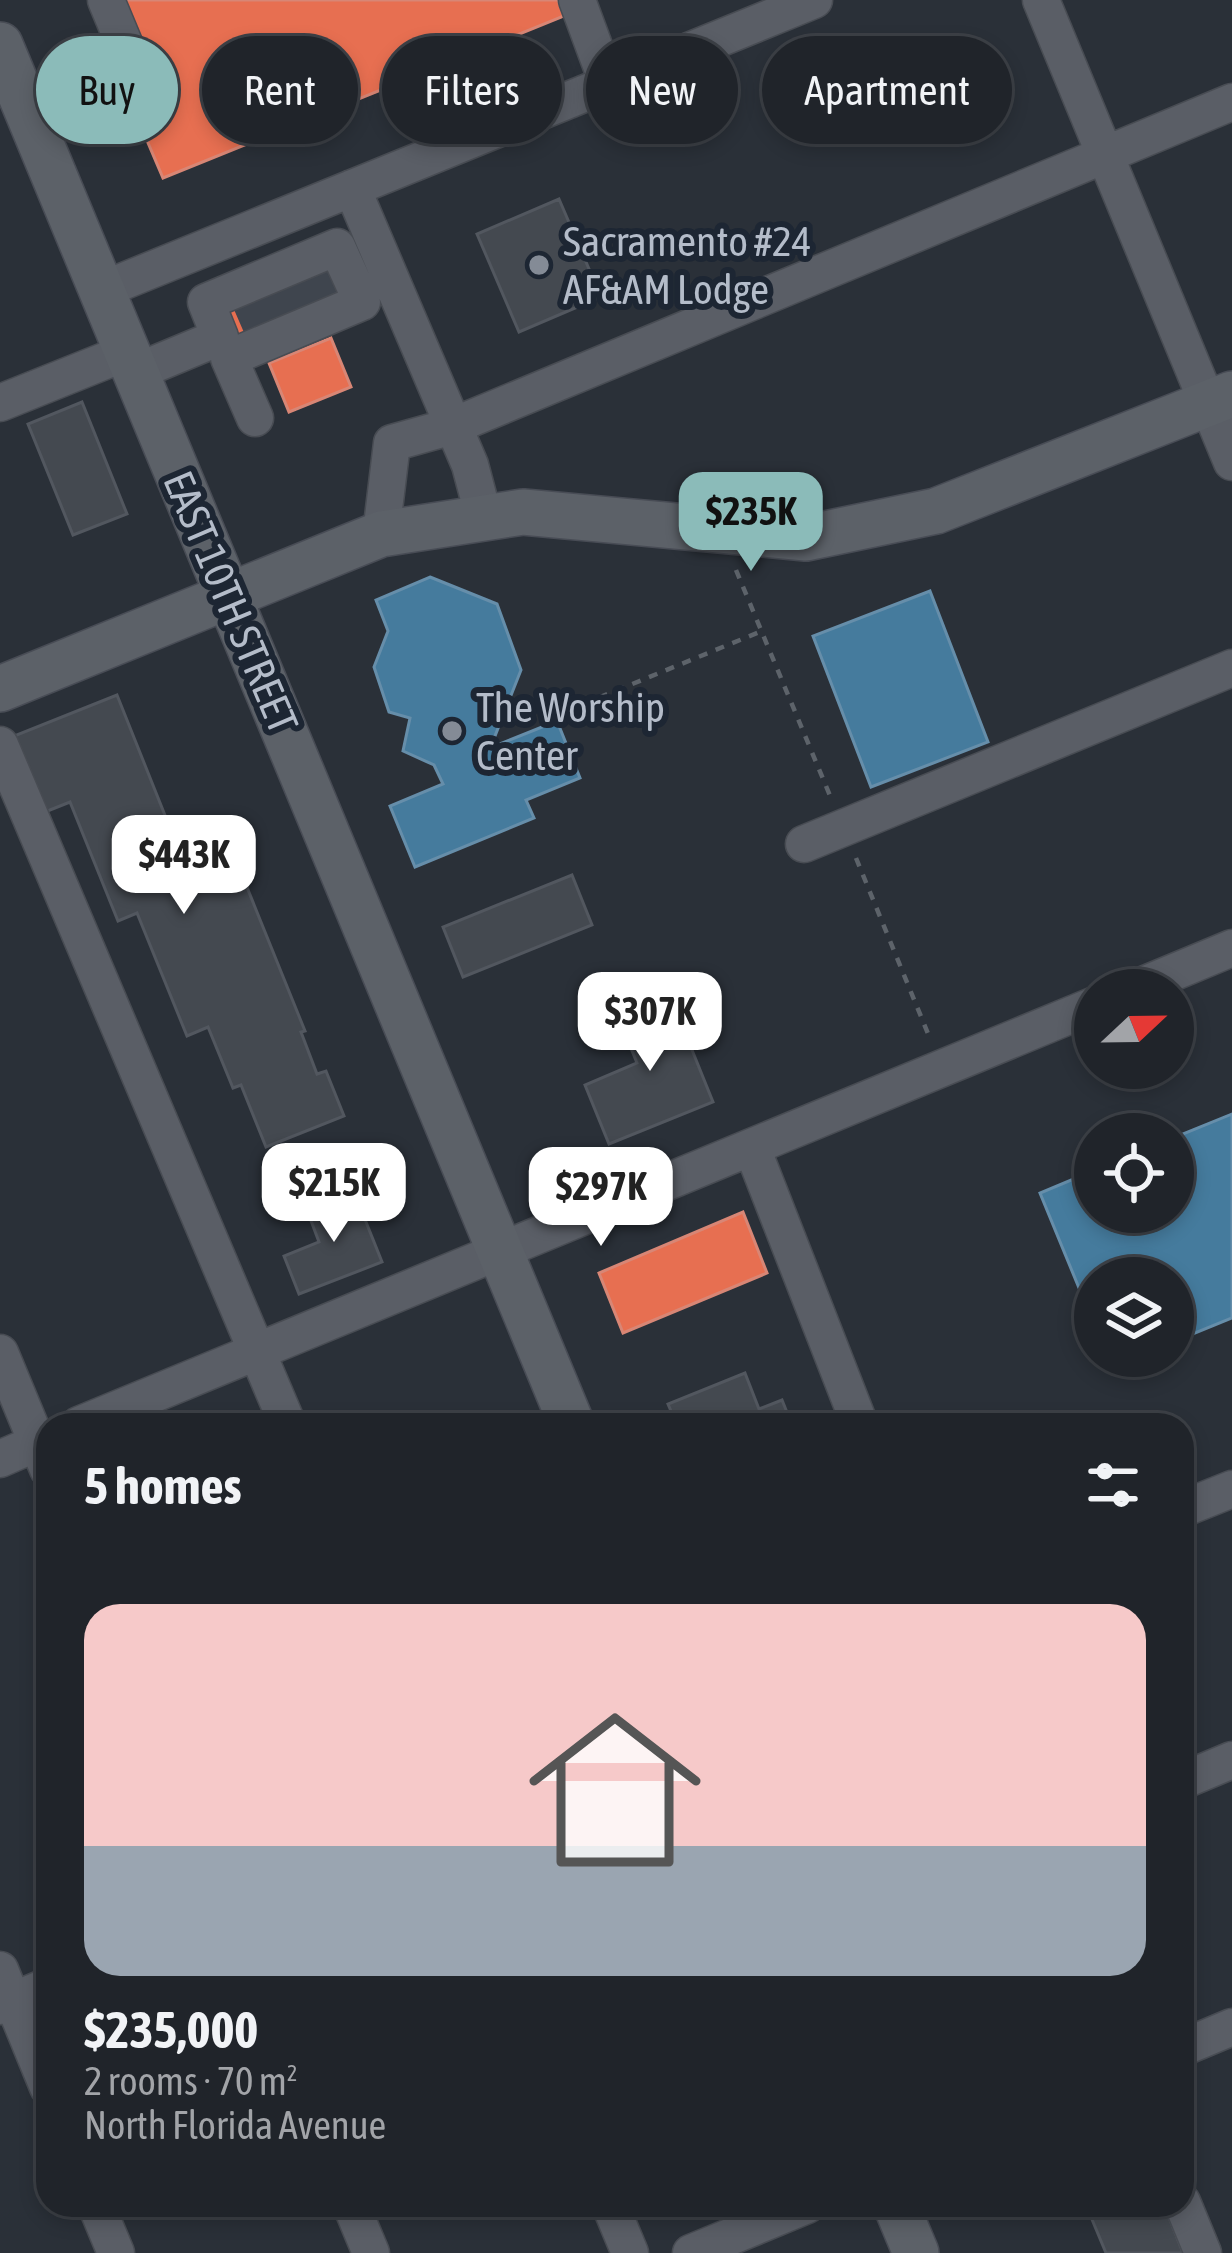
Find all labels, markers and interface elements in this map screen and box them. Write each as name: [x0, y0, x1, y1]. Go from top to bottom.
chip: Buy: [36, 36, 178, 144]
chip: Rent: [202, 36, 358, 144]
chip: Filters: [382, 36, 562, 144]
chip: New: [586, 36, 738, 144]
chip: Apartment: [762, 36, 1012, 144]
place label: Sacramento #24 AF&AM Lodge: [563, 217, 812, 313]
marker: Sacramento #24 AF&AM Lodge: [526, 252, 552, 278]
street label: EAST 10TH STREET: [154, 464, 308, 740]
pin: $235K: [667, 472, 835, 574]
text: $235K: [706, 489, 796, 533]
place label: The Worship Center: [476, 683, 665, 779]
marker: The Worship Center: [439, 718, 465, 744]
pin: $443K: [100, 815, 268, 917]
text: $443K: [139, 832, 229, 876]
north arrow: [1074, 969, 1194, 1089]
map controls: [1074, 969, 1194, 1377]
pin: $307K: [566, 972, 734, 1074]
text: $307K: [605, 989, 695, 1033]
button: locate: [1074, 1113, 1194, 1233]
pin: $215K: [250, 1143, 418, 1245]
pin: $297K: [517, 1147, 685, 1249]
text: $215K: [289, 1160, 379, 1204]
text: $297K: [556, 1164, 646, 1208]
button: layers: [1074, 1257, 1194, 1377]
icon: filters: [1080, 1452, 1146, 1518]
text: 5 homes: [84, 1456, 242, 1515]
icon: home: [507, 1682, 723, 1898]
text: $235,000: [84, 2000, 258, 2059]
text: 2 rooms · 70 m²: [84, 2059, 298, 2103]
text: North Florida Avenue: [84, 2103, 386, 2147]

